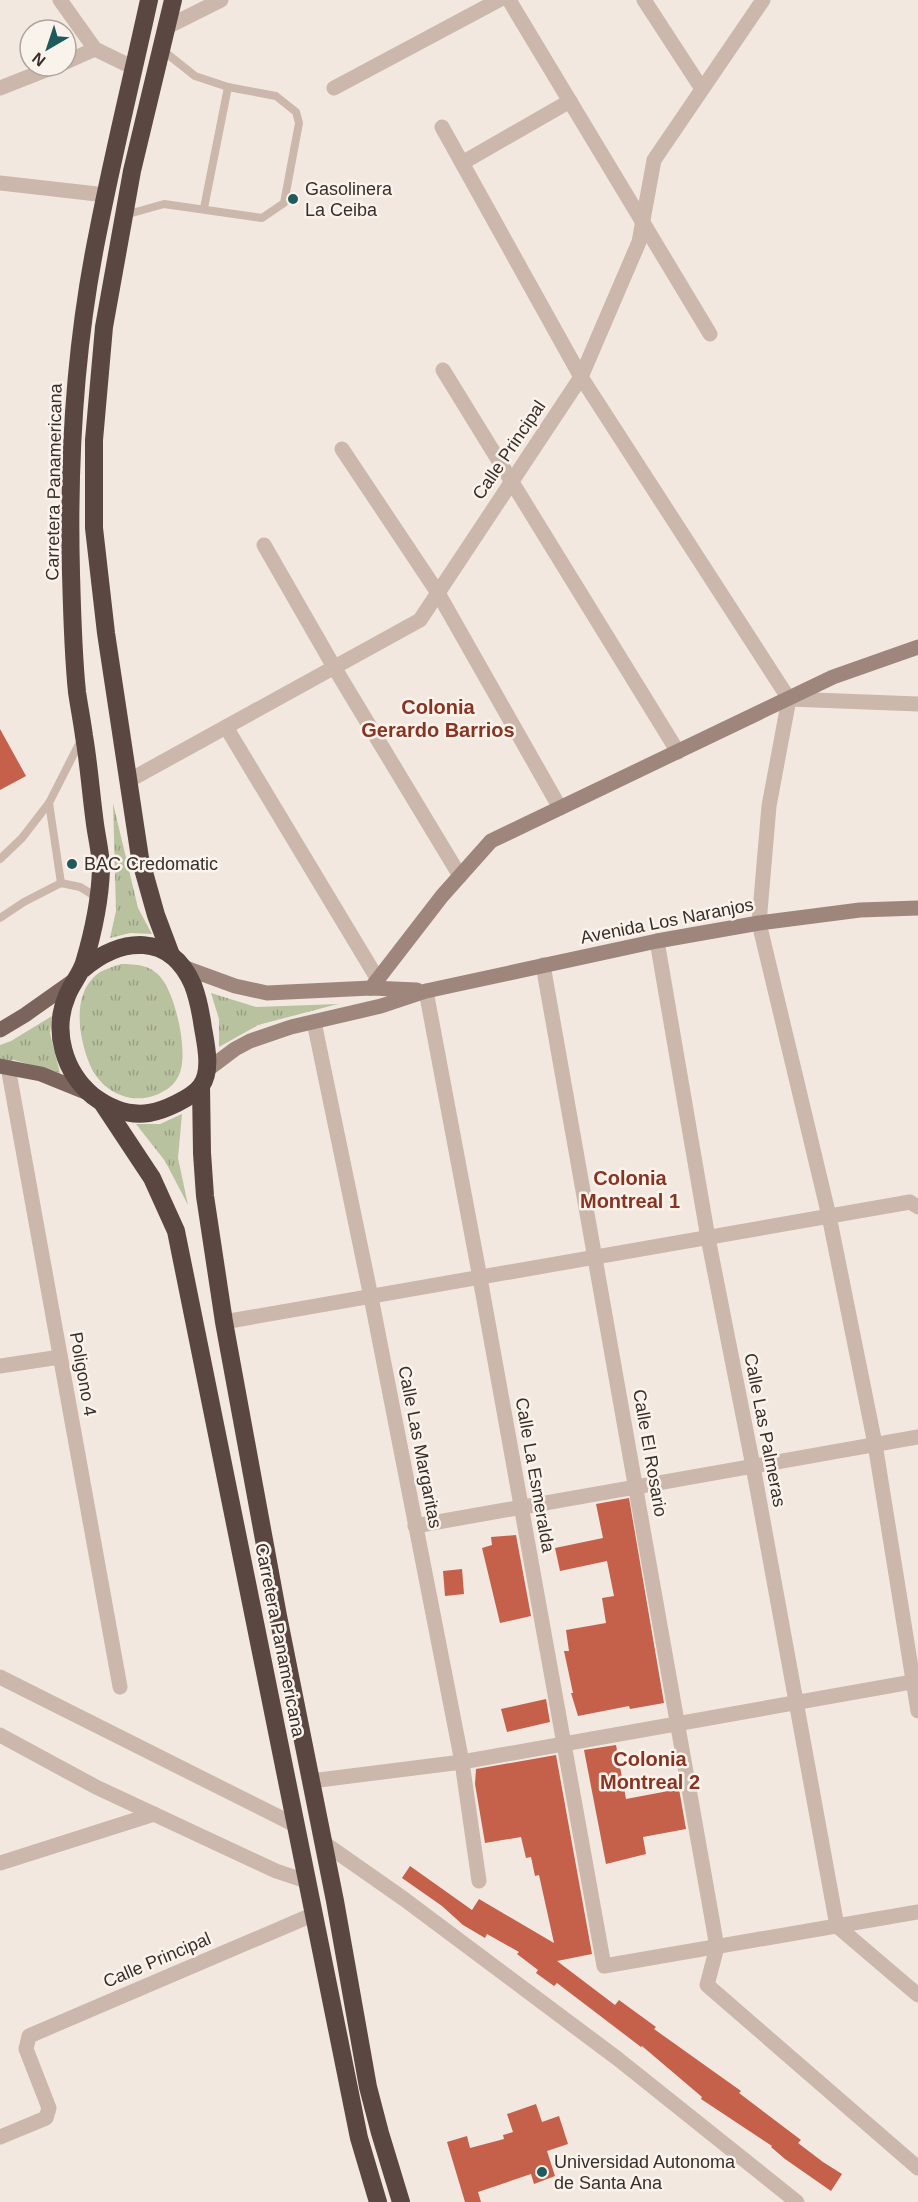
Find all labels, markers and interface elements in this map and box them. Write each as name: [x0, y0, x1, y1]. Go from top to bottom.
north arrow: [18, 18, 78, 78]
text: N: [29, 49, 49, 70]
place label: Gasolinera La Ceiba: [305, 179, 393, 220]
marker: Gasolinera La Ceiba: [286, 192, 300, 206]
street label: Carretera Panamericana: [42, 382, 66, 581]
street label: Calle Principal: [469, 397, 549, 503]
district label: Colonia Gerardo Barrios: [361, 696, 515, 741]
place label: BAC Credomatic: [84, 854, 218, 874]
marker: BAC Credomatic: [65, 857, 79, 871]
street label: Avenida Los Naranjos: [579, 894, 755, 948]
district label: Colonia Montreal 1: [580, 1167, 680, 1212]
street label: Poligono 4: [66, 1330, 100, 1418]
street label: Calle Las Palmeras: [740, 1351, 790, 1509]
street label: Calle Las Margaritas: [394, 1364, 446, 1530]
street label: Calle El Rosario: [629, 1388, 671, 1518]
street label: Calle La Esmeralda: [512, 1396, 559, 1555]
street label: Carretera Panamericana: [251, 1541, 309, 1740]
district label: Colonia Montreal 2: [600, 1748, 700, 1793]
street label: Calle Principal: [100, 1928, 214, 1992]
place label: Universidad Autonoma de Santa Ana: [554, 2152, 736, 2193]
marker: Universidad Autonoma de Santa Ana: [535, 2165, 549, 2179]

